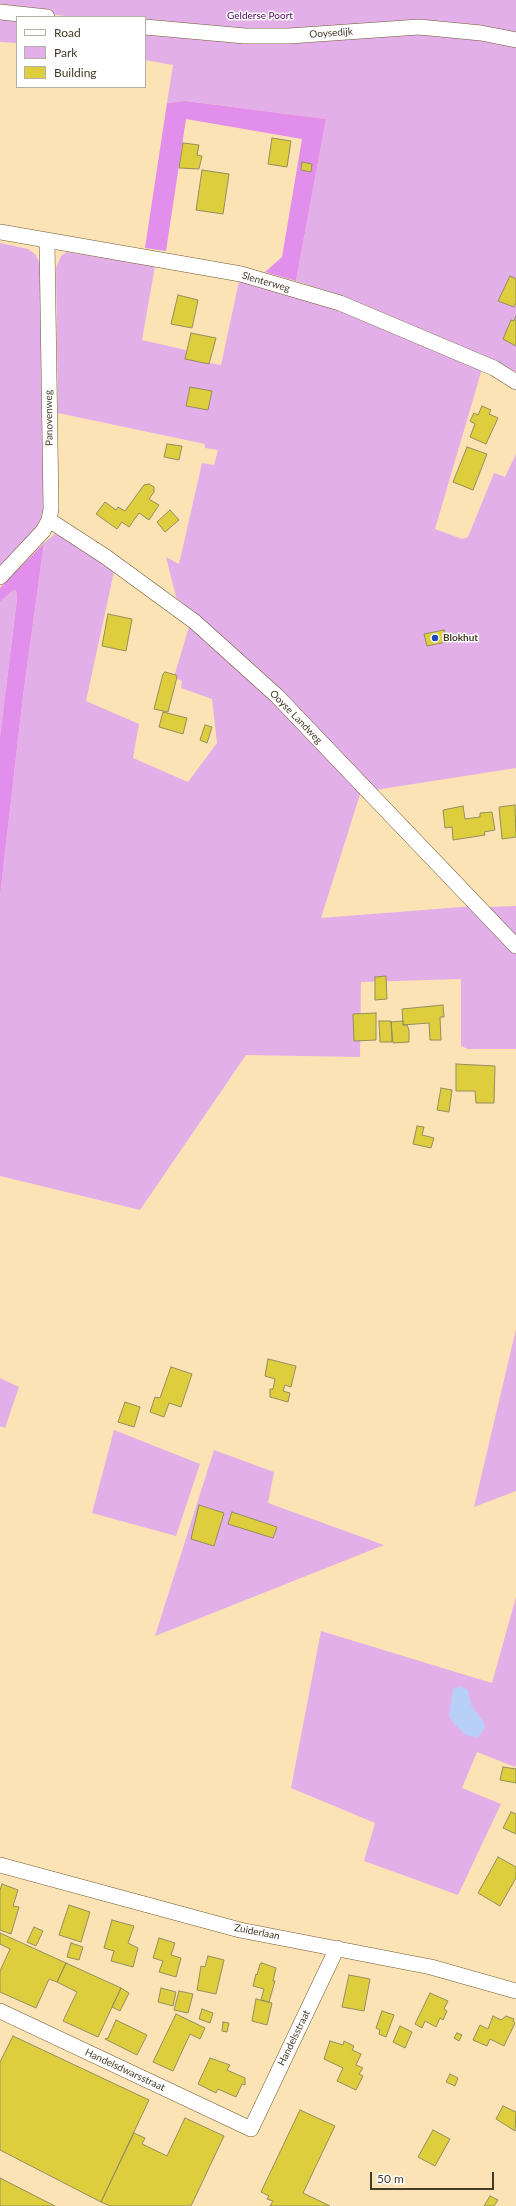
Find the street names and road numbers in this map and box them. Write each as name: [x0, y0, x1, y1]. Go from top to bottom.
street label: Ooysedijk: [309, 25, 353, 41]
street label: Slenterweg: [241, 269, 291, 295]
street label: Panovenweg: [43, 390, 55, 446]
street label: Ooyse Landweg: [267, 688, 325, 746]
street label: Zuiderlaan: [233, 1922, 281, 1942]
street label: Handelsstraat: [275, 2008, 313, 2068]
street label: Handelsdwarsstraat: [83, 2046, 167, 2094]

